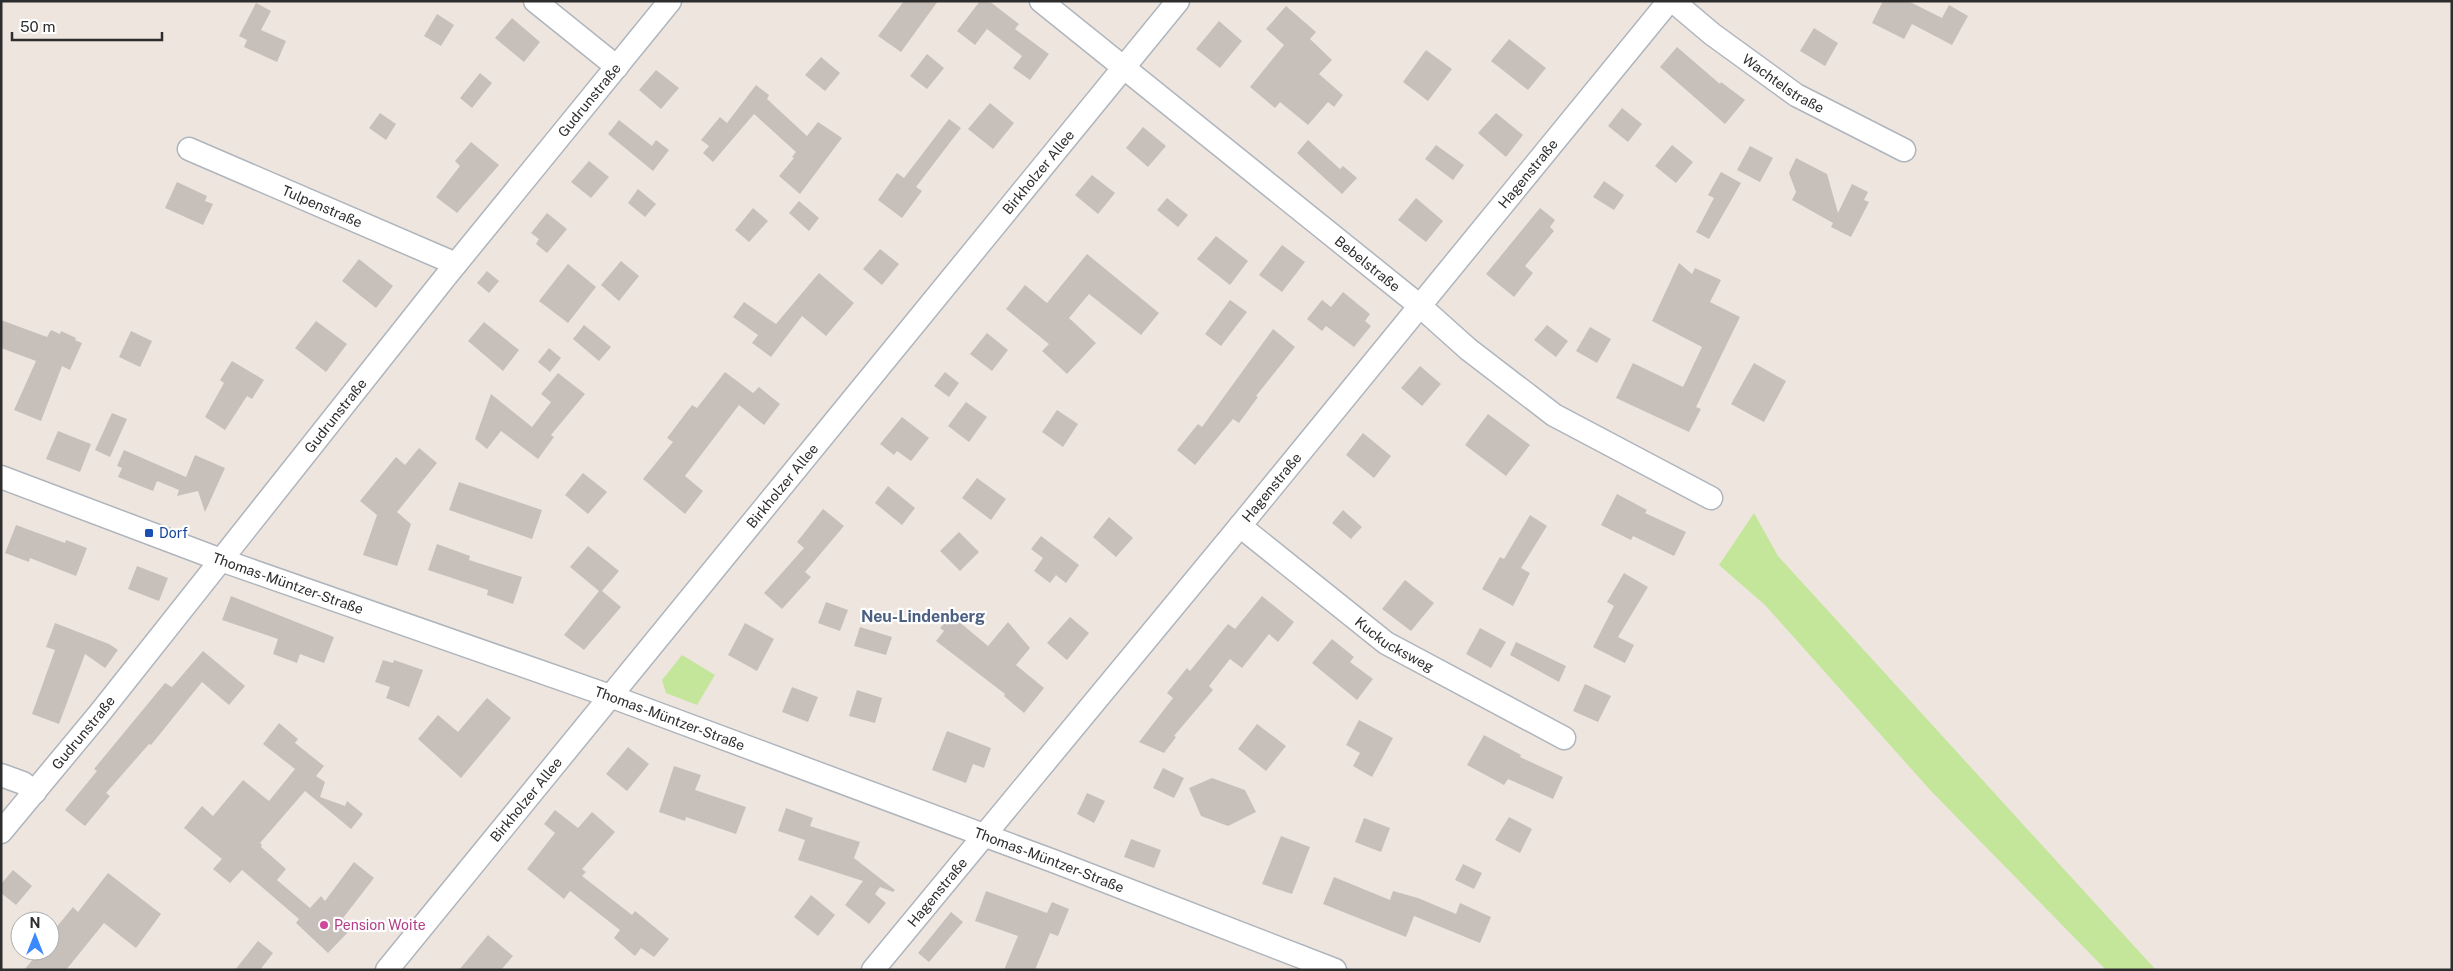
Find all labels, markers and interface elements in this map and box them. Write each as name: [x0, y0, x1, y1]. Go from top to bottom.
scale bar: [12, 10, 162, 42]
text: 50 m: [20, 18, 55, 35]
street label: Wachtelstraße: [1739, 51, 1827, 116]
street label: Gudrunstraße: [555, 60, 624, 140]
street label: Birkholzer Allee: [999, 127, 1077, 217]
street label: Hagenstraße: [1495, 136, 1561, 211]
street label: Tulpenstraße: [280, 182, 365, 231]
street label: Bebelstraße: [1332, 233, 1403, 295]
street label: Gudrunstraße: [301, 375, 370, 456]
street label: Birkholzer Allee: [743, 440, 821, 531]
street label: Hagenstraße: [1239, 450, 1305, 525]
place label: Dorf: [159, 525, 188, 541]
marker: Dorf: [143, 527, 155, 539]
street label: Thomas-Müntzer-Straße: [210, 549, 366, 617]
district label: Neu-Lindenberg: [861, 607, 985, 626]
street label: Kuckucksweg: [1352, 613, 1437, 675]
street label: Thomas-Müntzer-Straße: [593, 683, 747, 753]
street label: Gudrunstraße: [48, 693, 118, 773]
street label: Birkholzer Allee: [487, 754, 565, 845]
street label: Thomas-Müntzer-Straße: [972, 824, 1126, 896]
street label: Hagenstraße: [904, 854, 970, 930]
north arrow: [10, 911, 60, 961]
text: N: [30, 915, 40, 931]
place label: Pension Woite: [334, 917, 426, 933]
marker: Pension Woite: [318, 919, 330, 931]

